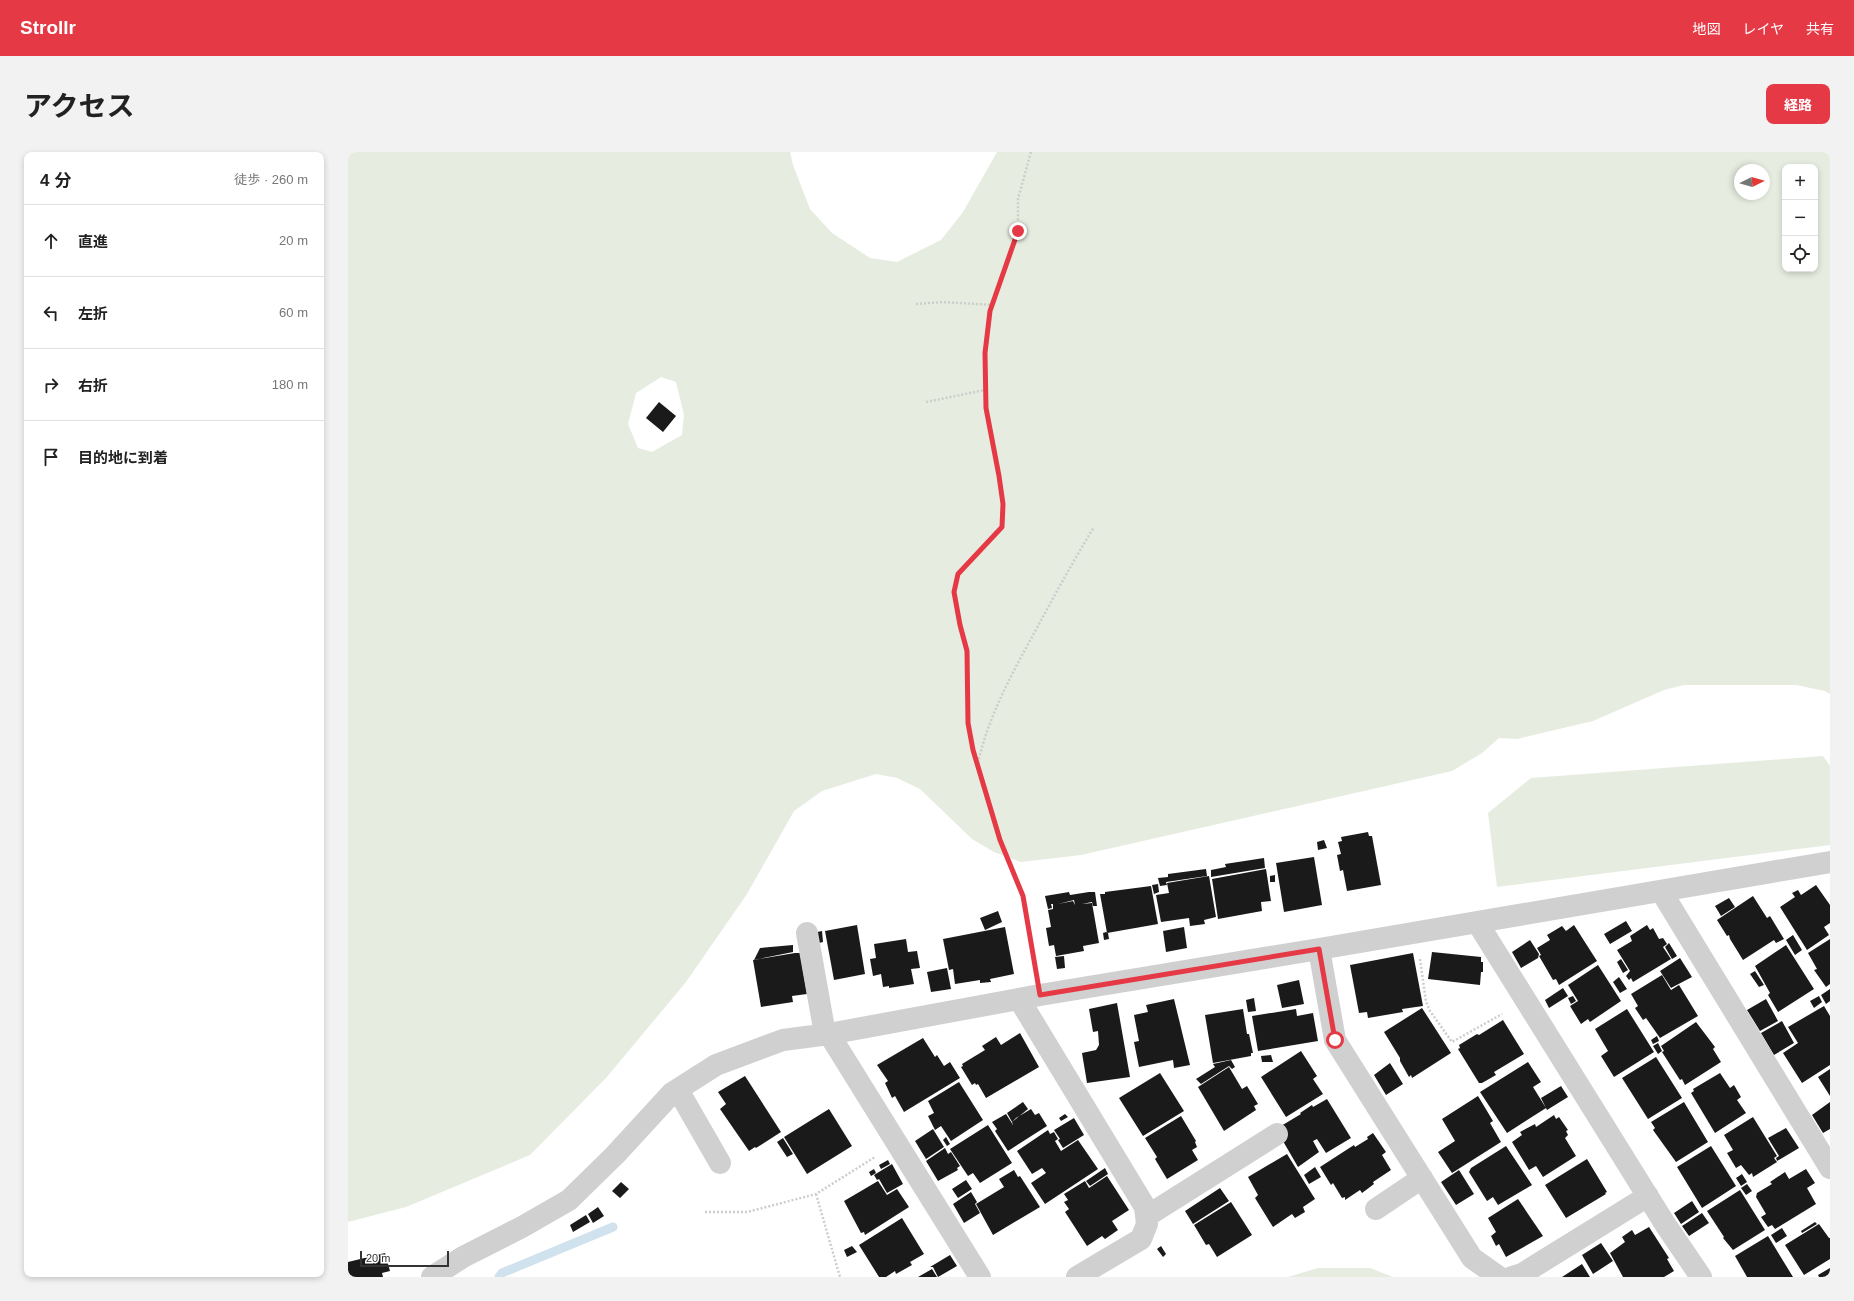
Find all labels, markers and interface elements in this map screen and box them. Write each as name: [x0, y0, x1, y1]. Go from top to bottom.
text: Strollr: [20, 17, 76, 38]
text: 地図: [1692, 21, 1720, 37]
text: レイヤ: [1742, 21, 1784, 37]
text: 共有: [1806, 21, 1834, 37]
button: 経路: [1766, 84, 1830, 124]
text: アクセス: [24, 91, 135, 122]
north arrow: [1734, 164, 1770, 200]
map controls: [1782, 164, 1818, 272]
button: +: [1782, 164, 1818, 200]
text: 4 分: [40, 171, 71, 190]
text: 徒歩 · 260 m: [234, 172, 308, 187]
button: −: [1782, 200, 1818, 236]
route end: [1009, 222, 1027, 240]
icon: ahead: [40, 230, 62, 252]
text: 直進: [78, 233, 108, 250]
text: 20 m: [279, 233, 308, 248]
button: locate: [1782, 236, 1818, 272]
icon: left: [40, 302, 62, 324]
text: 左折: [78, 305, 108, 322]
text: 60 m: [279, 305, 308, 320]
icon: right: [40, 374, 62, 396]
text: 右折: [78, 377, 108, 394]
text: 180 m: [272, 377, 308, 392]
icon: arrive: [40, 446, 62, 468]
text: 目的地に到着: [78, 449, 168, 466]
route start: [1326, 1031, 1344, 1049]
scale bar: [360, 1249, 449, 1268]
text: 20 m: [366, 1252, 390, 1264]

